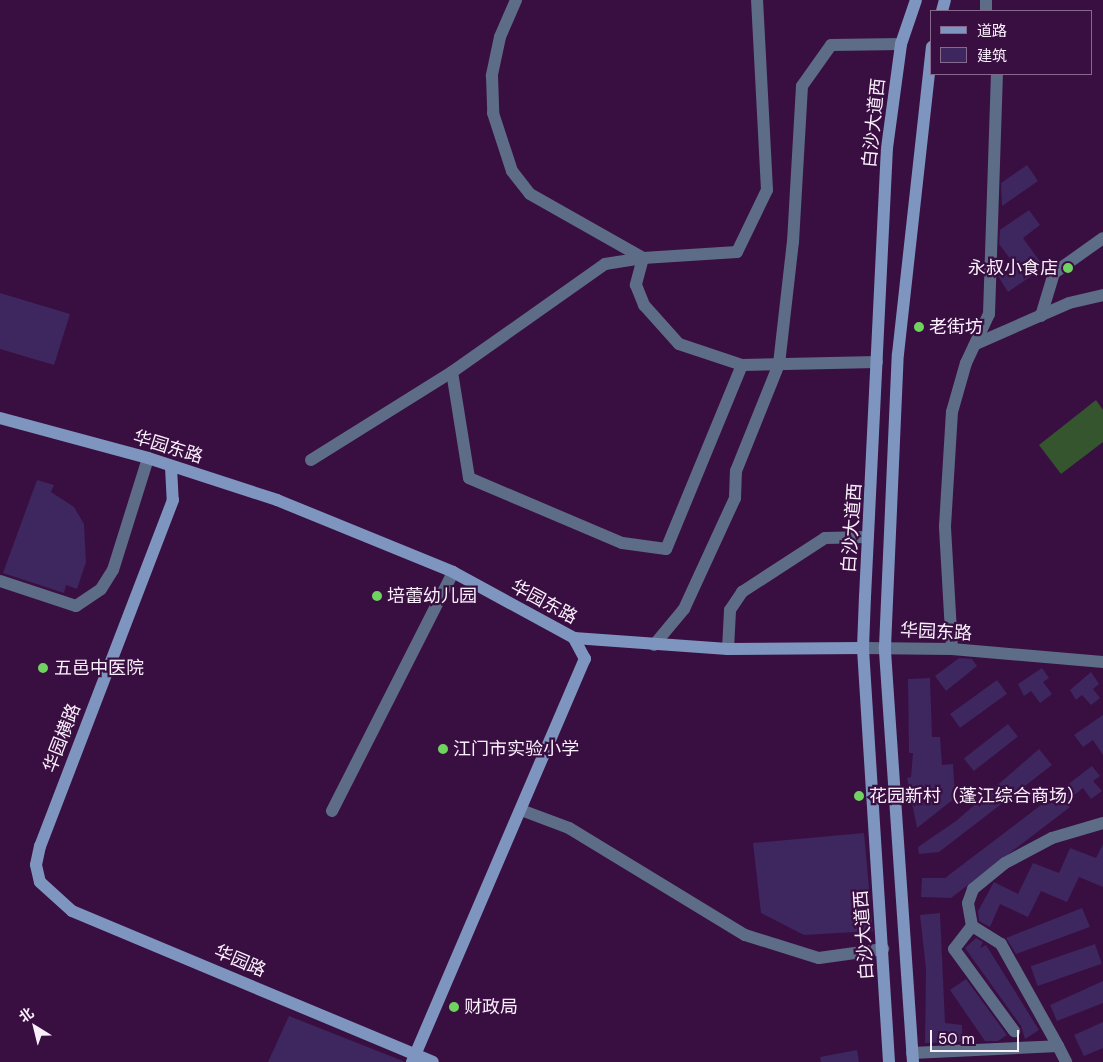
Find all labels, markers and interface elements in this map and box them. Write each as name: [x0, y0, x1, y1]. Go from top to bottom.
legend: [930, 10, 1093, 75]
text: 道路: [977, 21, 1007, 41]
text: 建筑: [977, 46, 1007, 66]
street label: 白沙大道西: [859, 77, 889, 169]
place label: 永叔小食店: [968, 257, 1058, 279]
marker: 永叔小食店: [1062, 262, 1074, 274]
place label: 老街坊: [929, 316, 983, 338]
marker: 老街坊: [913, 321, 925, 333]
street label: 华园东路: [130, 426, 206, 468]
street label: 白沙大道西: [838, 482, 866, 574]
street label: 华园东路: [507, 576, 581, 628]
place label: 培蕾幼儿园: [387, 585, 477, 607]
marker: 培蕾幼儿园: [371, 590, 383, 602]
street label: 华园东路: [899, 619, 973, 645]
place label: 五邑中医院: [54, 657, 144, 679]
marker: 五邑中医院: [36, 661, 50, 675]
street label: 华园横路: [39, 701, 85, 775]
place label: 江门市实验小学: [453, 738, 579, 760]
marker: 江门市实验小学: [437, 743, 449, 755]
place label: 花园新村（蓬江综合商场）: [869, 785, 1085, 807]
marker: 花园新村（蓬江综合商场）: [853, 790, 865, 802]
street label: 白沙大道西: [850, 889, 878, 981]
street label: 华园路: [211, 941, 269, 981]
place label: 财政局: [464, 996, 518, 1018]
marker: 财政局: [448, 1001, 460, 1013]
north arrow: [10, 1002, 60, 1052]
text: 北: [15, 1003, 37, 1026]
scale bar: [933, 1020, 1022, 1052]
text: 50 m: [938, 1029, 975, 1049]

